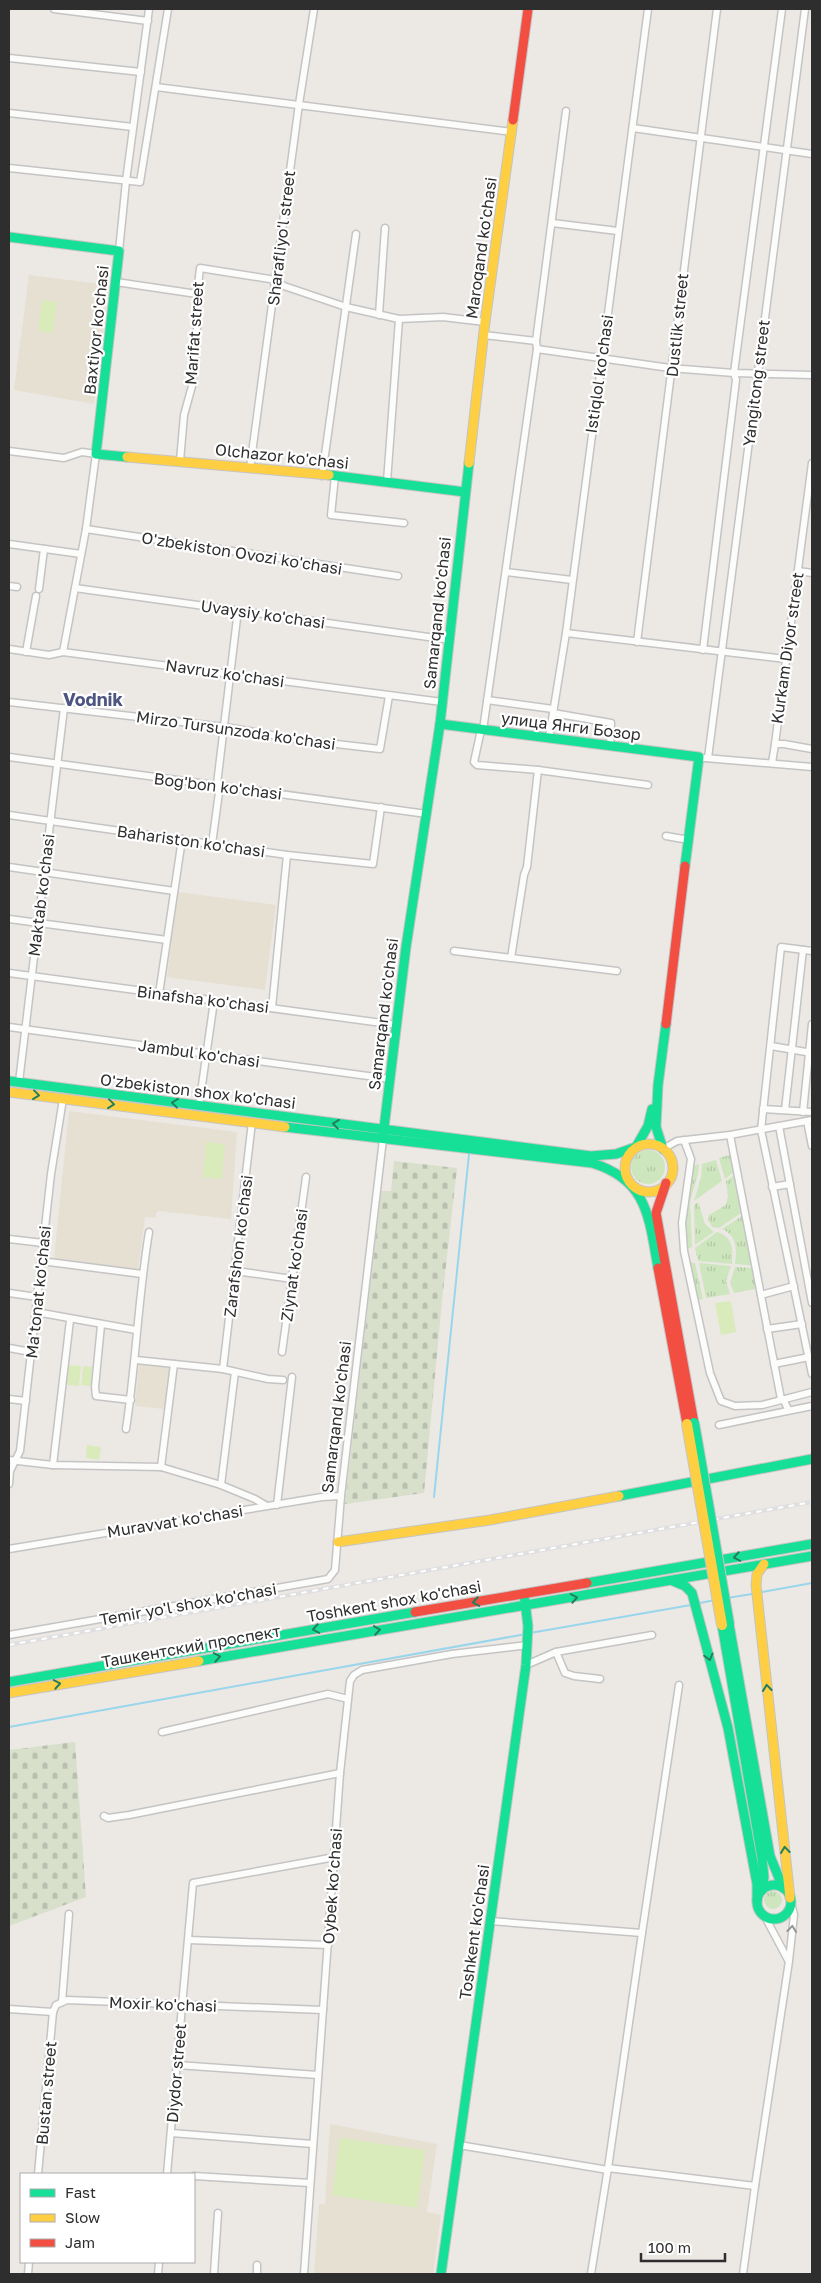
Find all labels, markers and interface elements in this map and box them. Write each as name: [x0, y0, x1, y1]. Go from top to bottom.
street label: Sharafliyo'l street: [263, 169, 299, 307]
street label: Maroqand ko'chasi: [461, 176, 501, 320]
street label: Baxtiyor ko'chasi: [79, 264, 113, 396]
street label: Dustlik street: [662, 272, 692, 378]
street label: Marifat street: [180, 280, 208, 386]
street label: Istiqlol ko'chasi: [581, 313, 617, 435]
street label: Yangitong street: [738, 318, 774, 448]
street label: Olchazor ko'chasi: [214, 439, 350, 473]
street label: O'zbekiston Ovozi ko'chasi: [140, 527, 344, 579]
street label: Samarqand ko'chasi: [419, 536, 455, 690]
street label: Kurkam Diyor street: [766, 571, 808, 725]
street label: Uvaysiy ko'chasi: [199, 595, 327, 633]
street label: Navruz ko'chasi: [164, 655, 286, 691]
district label: Vodnik: [63, 688, 123, 710]
street label: Mirzo Tursunzoda ko'chasi: [135, 706, 337, 754]
street label: улица Янги Бозор: [500, 707, 642, 745]
street label: Bog'bon ko'chasi: [153, 768, 283, 804]
street label: Bahariston ko'chasi: [116, 821, 266, 861]
street label: Maktab ko'chasi: [24, 833, 58, 957]
street label: Samarqand ko'chasi: [364, 937, 402, 1091]
street label: Binafsha ko'chasi: [136, 981, 270, 1017]
street label: Jambul ko'chasi: [137, 1035, 261, 1071]
street label: O'zbekiston shox ko'chasi: [99, 1069, 297, 1113]
one-way arrow: [32, 1089, 40, 1100]
one-way arrow: [170, 1098, 179, 1108]
one-way arrow: [107, 1099, 116, 1109]
one-way arrow: [331, 1119, 339, 1130]
street label: Zarafshon ko'chasi: [219, 1174, 257, 1318]
street label: Ziynat ko'chasi: [276, 1207, 312, 1323]
street label: Ma'tonat ko'chasi: [21, 1224, 55, 1360]
street label: Samarqand ko'chasi: [317, 1340, 355, 1494]
street label: Muravvat ko'chasi: [106, 1500, 244, 1542]
one-way arrow: [732, 1552, 741, 1562]
street label: Toshkent shox ko'chasi: [305, 1576, 483, 1626]
street label: Temir yo'l shox ko'chasi: [98, 1579, 278, 1629]
one-way arrow: [569, 1593, 578, 1603]
one-way arrow: [472, 1596, 480, 1606]
street label: Ташкентский проспект: [100, 1620, 282, 1672]
one-way arrow: [312, 1624, 320, 1634]
one-way arrow: [374, 1625, 382, 1636]
one-way arrow: [213, 1652, 221, 1662]
one-way arrow: [703, 1652, 714, 1661]
one-way arrow: [52, 1680, 61, 1690]
one-way arrow: [762, 1684, 773, 1692]
street label: Oybek ko’chasi: [318, 1827, 346, 1945]
one-way arrow: [780, 1846, 791, 1854]
street label: Toshkent ko'chasi: [455, 1863, 493, 2001]
one-way arrow: [786, 1925, 797, 1933]
street label: Moxir ko'chasi: [109, 1992, 217, 2016]
street label: Diydor street: [162, 2022, 190, 2124]
street label: Bustаn street: [32, 2040, 60, 2146]
legend: [20, 2173, 195, 2263]
text: Fast: [65, 2183, 96, 2201]
text: Slow: [65, 2208, 100, 2226]
scale bar: [641, 2230, 725, 2262]
text: Jam: [65, 2233, 95, 2251]
text: 100 m: [648, 2238, 691, 2256]

